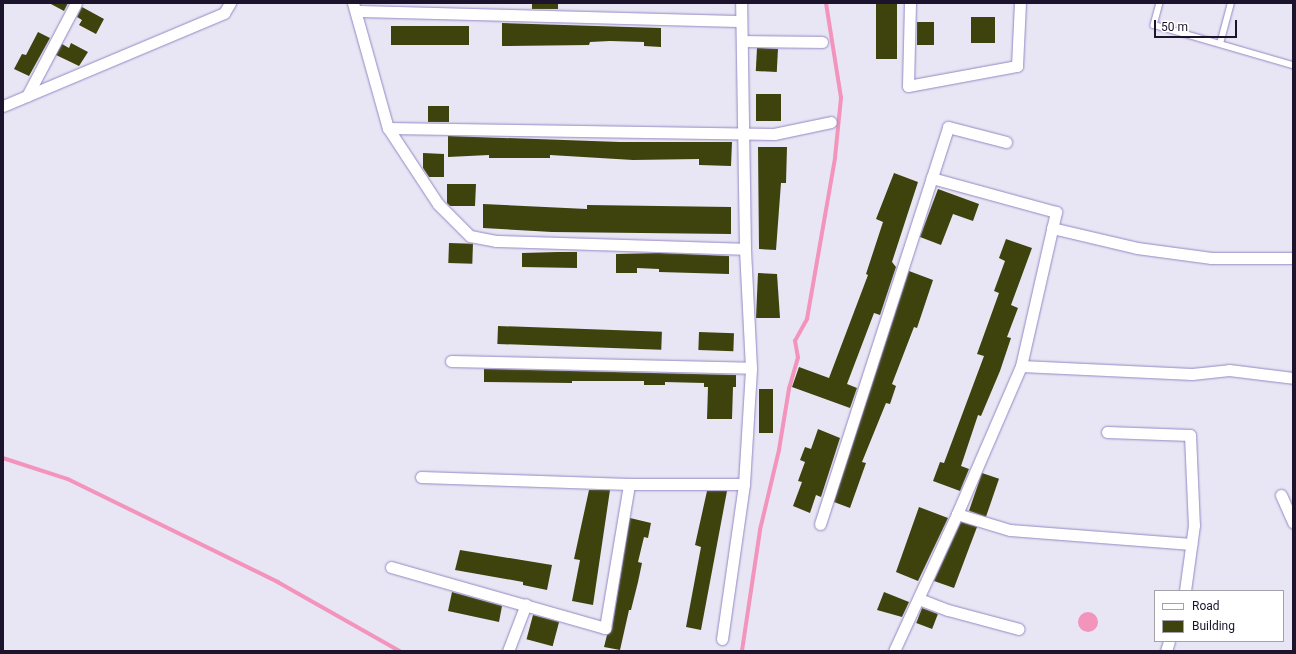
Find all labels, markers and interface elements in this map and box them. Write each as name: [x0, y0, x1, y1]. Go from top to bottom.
scale bar: [1156, 12, 1239, 38]
text: 50 m: [1161, 20, 1188, 34]
legend: [1154, 590, 1284, 642]
text: Road: [1192, 599, 1220, 613]
text: Building: [1192, 619, 1235, 633]

